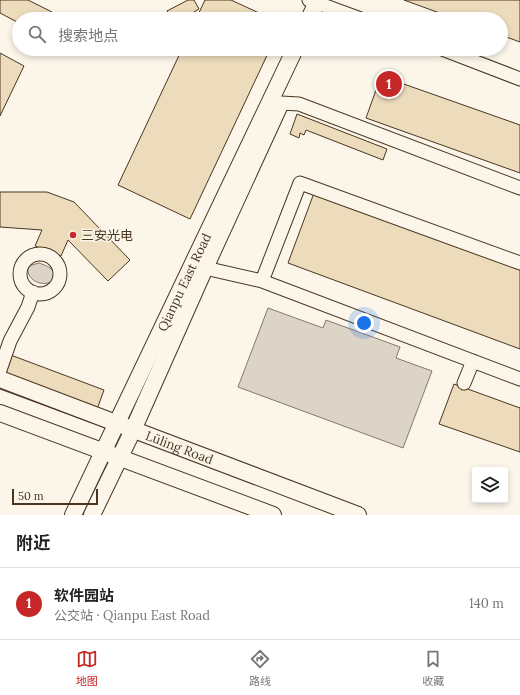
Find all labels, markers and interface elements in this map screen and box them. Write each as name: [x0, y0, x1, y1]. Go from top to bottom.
search box: [12, 12, 508, 56]
icon: search: [26, 23, 48, 45]
text: 搜索地点: [58, 26, 118, 45]
pin: 1: [376, 69, 402, 99]
place label: 三安光电: [81, 227, 133, 244]
marker: 三安光电: [68, 230, 78, 240]
street label: Qianpu East Road: [154, 230, 215, 334]
your location: [354, 313, 374, 333]
street label: Lüling Road: [143, 427, 216, 468]
map controls: [472, 467, 508, 503]
button: layers: [472, 467, 508, 503]
scale bar: [12, 487, 98, 506]
text: 50 m: [18, 489, 44, 503]
text: 附近: [16, 532, 50, 554]
text: 软件园站: [54, 586, 114, 605]
text: 1: [26, 595, 32, 612]
text: 140 m: [469, 595, 504, 612]
text: 公交站 · Qianpu East Road: [54, 607, 210, 624]
tab: 地图: [76, 648, 98, 688]
tab: 路线: [249, 648, 271, 688]
tab: 收藏: [422, 648, 444, 688]

